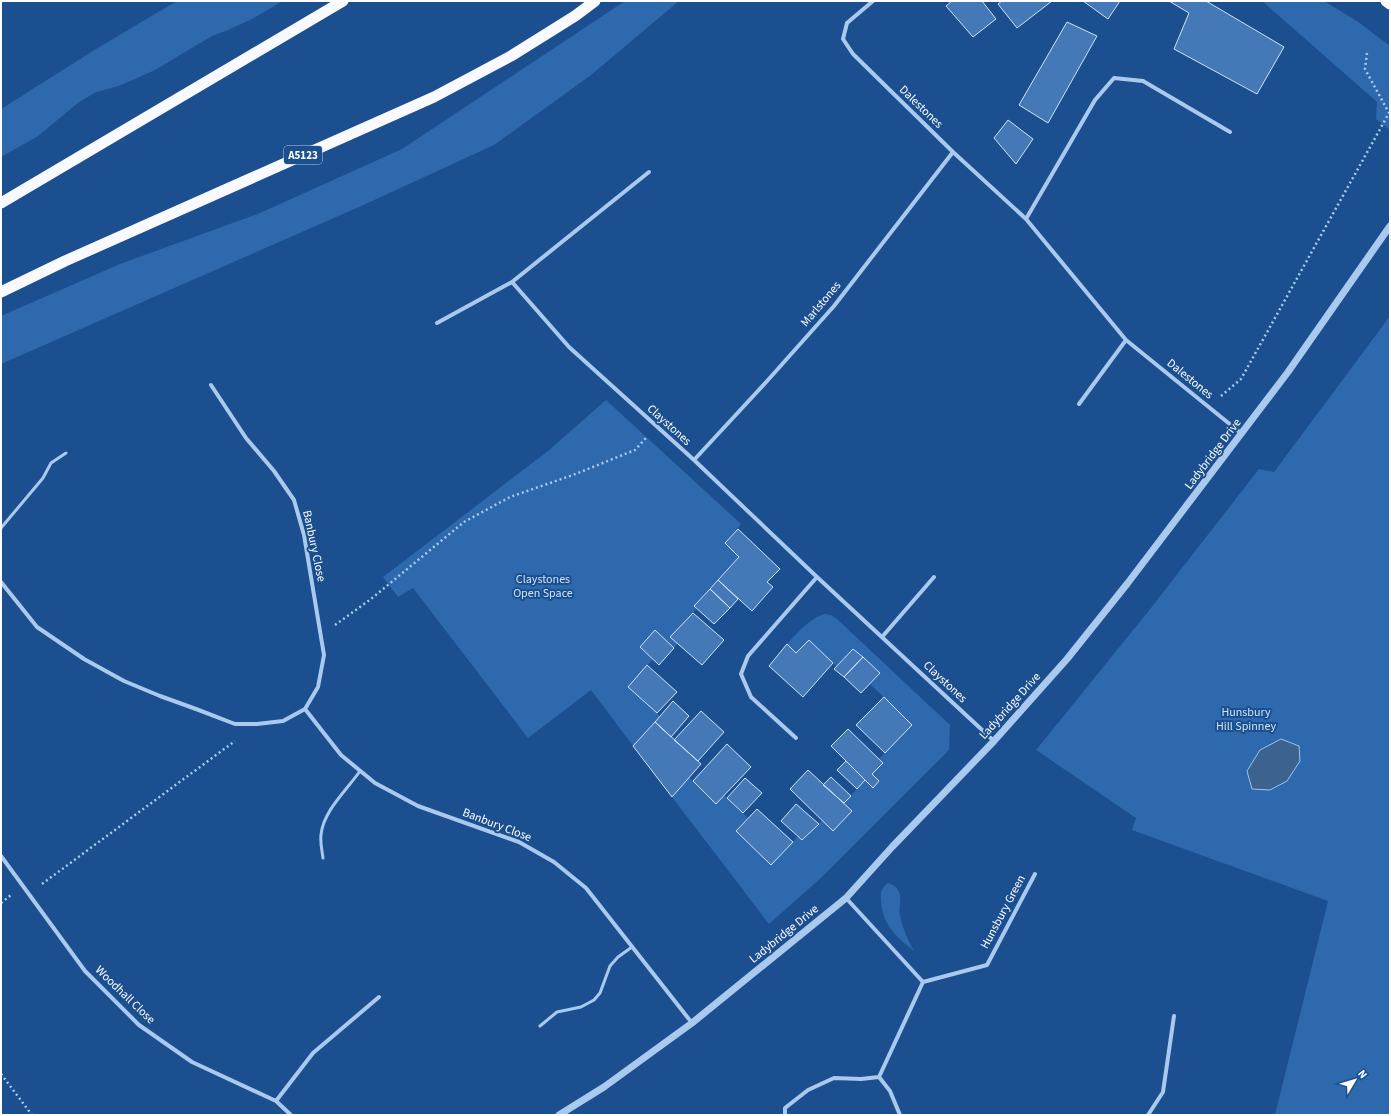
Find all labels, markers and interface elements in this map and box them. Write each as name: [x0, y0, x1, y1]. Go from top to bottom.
street label: Dalestones: [895, 82, 947, 132]
road number: A5123: [284, 146, 322, 164]
street label: Marlstones: [797, 278, 845, 330]
street label: Dalestones: [1163, 355, 1217, 403]
street label: Claystones: [643, 401, 695, 449]
street label: Ladybridge Drive: [1181, 415, 1245, 493]
street label: Banbury Close: [298, 509, 330, 583]
park label: Claystones Open Space: [513, 571, 573, 602]
street label: Claystones: [919, 657, 971, 707]
street label: Ladybridge Drive: [975, 669, 1045, 743]
park label: Hunsbury Hill Spinney: [1216, 704, 1276, 735]
street label: Banbury Close: [460, 804, 534, 846]
street label: Hunsbury Green: [976, 872, 1030, 952]
street label: Ladybridge Drive: [746, 901, 822, 967]
street label: Woodhall Close: [91, 962, 159, 1028]
north arrow: [1335, 1060, 1375, 1100]
text: N: [1354, 1067, 1371, 1082]

